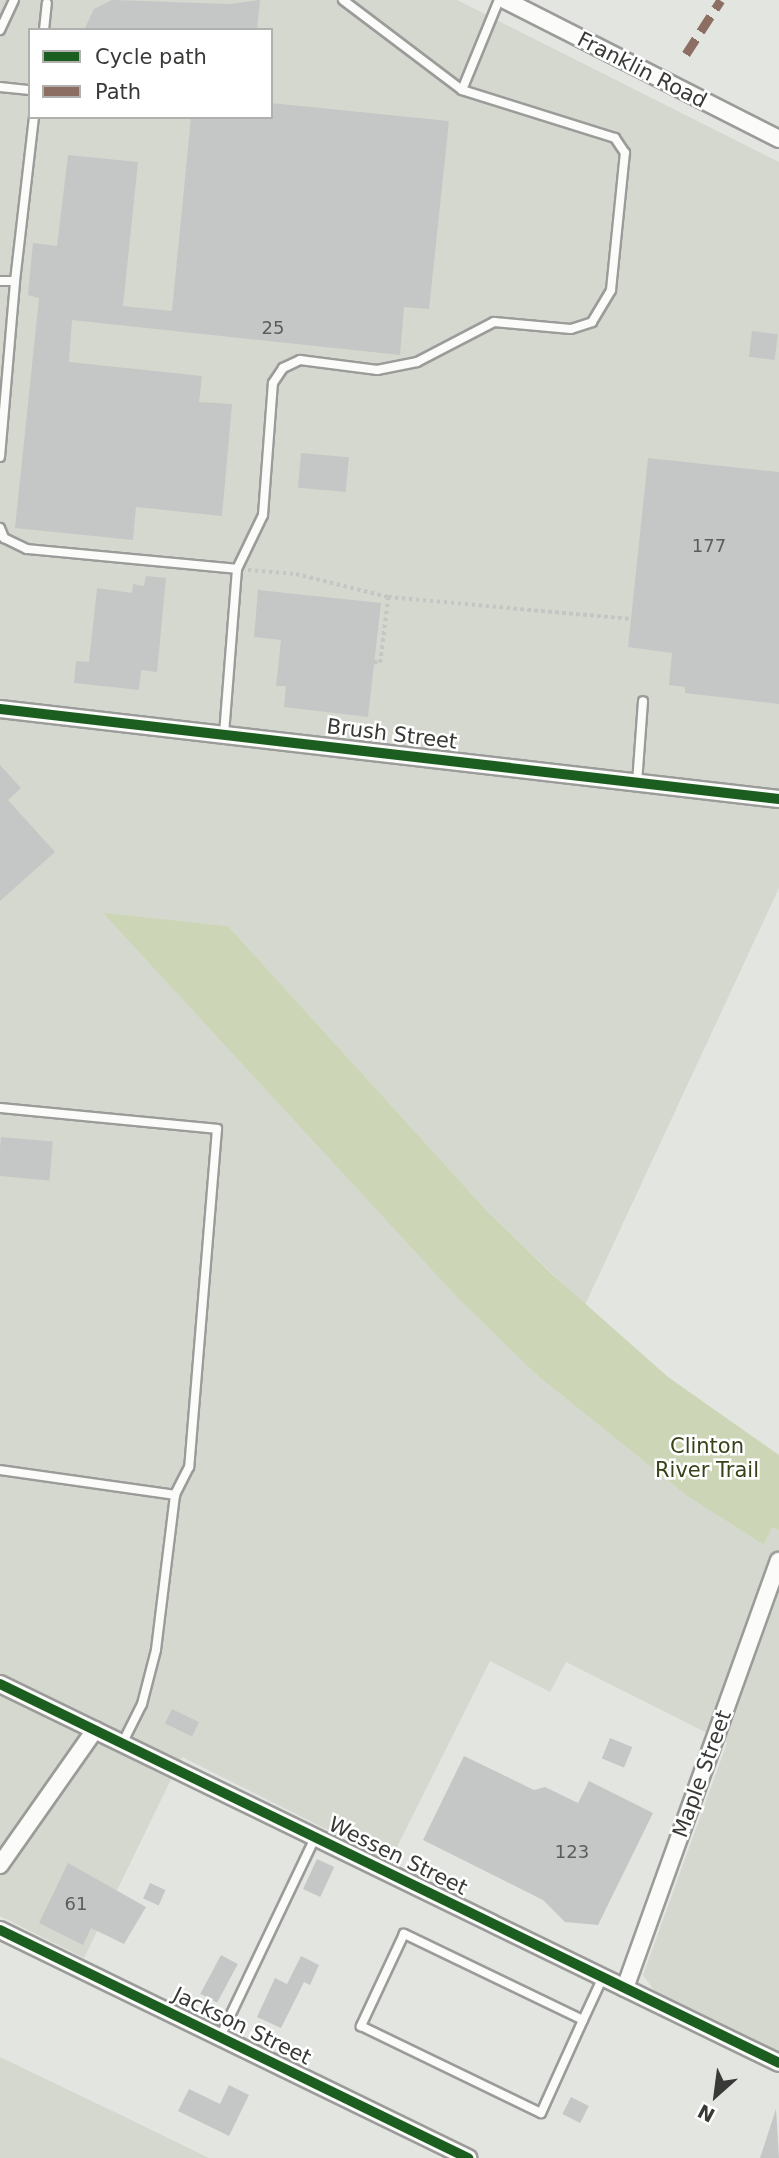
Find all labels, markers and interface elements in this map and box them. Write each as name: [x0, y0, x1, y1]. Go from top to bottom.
street label: Franklin Road: [573, 27, 711, 113]
legend: [28, 28, 273, 119]
text: Cycle path: [95, 45, 207, 69]
text: Path: [95, 80, 141, 104]
house number: 25: [262, 317, 284, 339]
house number: 177: [692, 535, 726, 557]
street label: Brush Street: [325, 714, 459, 754]
park label: Clinton River Trail: [655, 1433, 759, 1483]
street label: Maple Street: [667, 1707, 737, 1841]
street label: Wessen Street: [325, 1812, 471, 1900]
house number: 123: [555, 1841, 589, 1863]
house number: 61: [65, 1893, 87, 1915]
street label: Jackson Street: [169, 1982, 315, 2070]
north arrow: [681, 2060, 751, 2130]
text: N: [694, 2100, 718, 2127]

